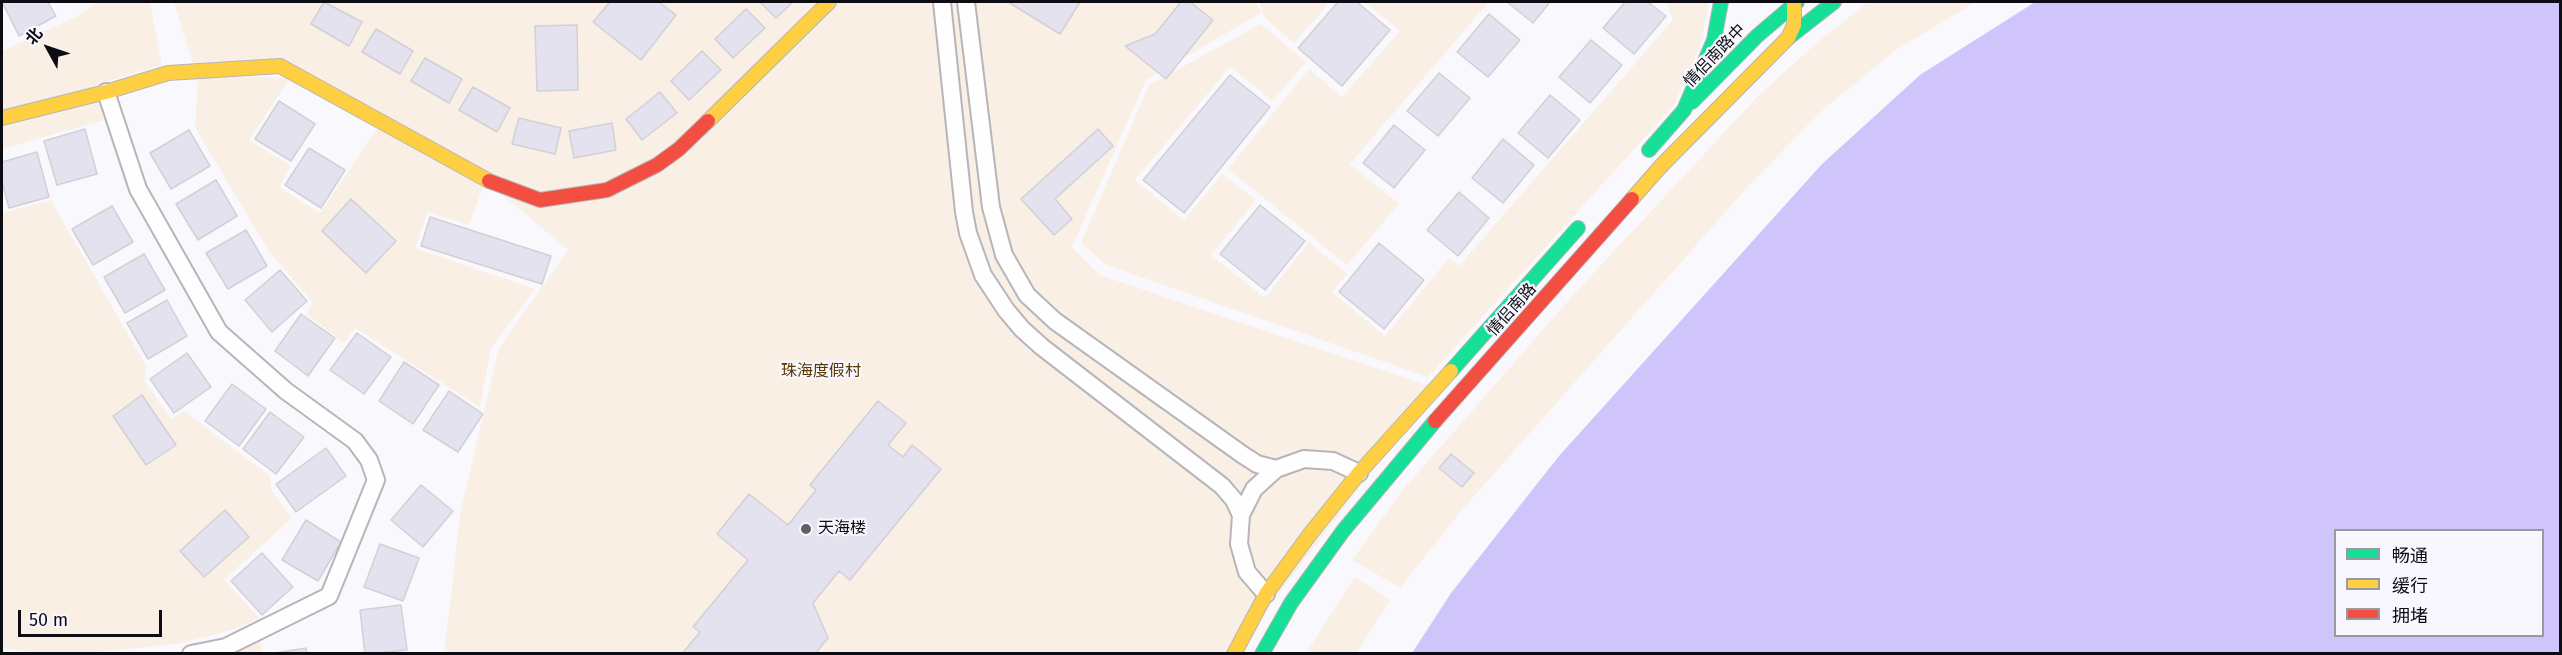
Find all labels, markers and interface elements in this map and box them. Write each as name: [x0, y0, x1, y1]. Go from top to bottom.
north arrow: [18, 18, 78, 78]
street label: 情侣南路中: [1680, 21, 1750, 91]
text: 北: [21, 24, 46, 48]
street label: 情侣南路: [1483, 280, 1541, 340]
park label: 珠海度假村: [781, 362, 861, 382]
place label: 天海楼: [818, 519, 866, 539]
marker: 天海楼: [799, 522, 813, 536]
legend: [2334, 529, 2544, 637]
text: 畅通: [2392, 545, 2428, 567]
text: 缓行: [2392, 575, 2428, 597]
scale bar: [21, 598, 165, 636]
text: 拥堵: [2392, 605, 2428, 627]
text: 50 m: [29, 609, 68, 631]

